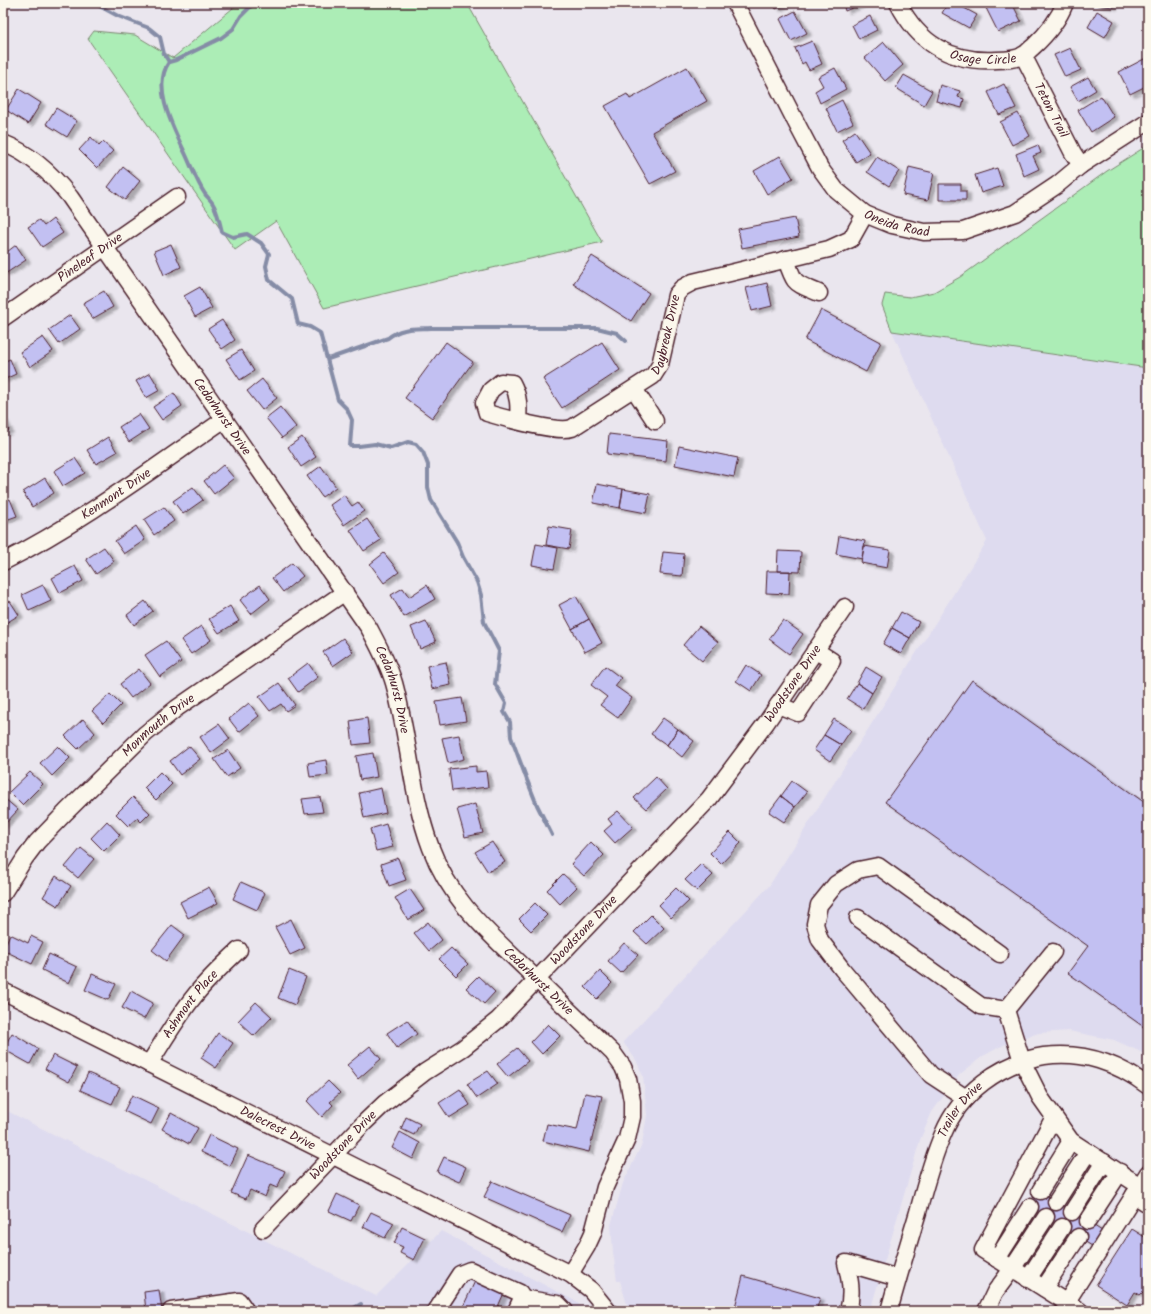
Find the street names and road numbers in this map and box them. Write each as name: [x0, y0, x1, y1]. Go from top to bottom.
street label: Osage Circle: [947, 44, 1019, 71]
street label: Teton Trail: [1028, 79, 1074, 142]
street label: Oneida Road: [861, 204, 930, 243]
street label: Pineleaf Drive: [53, 227, 127, 288]
street label: Daybreak Drive: [646, 293, 686, 379]
street label: Cedarhurst Drive: [188, 373, 257, 460]
street label: Kenmont Drive: [77, 463, 156, 525]
street label: Woodstone Drive: [759, 640, 827, 727]
street label: Cedarhurst Drive: [369, 642, 415, 735]
street label: Monmouth Drive: [117, 688, 199, 762]
street label: Woodstone Drive: [545, 890, 623, 970]
street label: Cedarhurst Drive: [498, 942, 579, 1020]
street label: Ashmont Place: [157, 965, 223, 1042]
street label: Trailer Drive: [932, 1076, 988, 1141]
street label: Dalecrest Drive: [236, 1100, 319, 1156]
street label: Woodstone Drive: [304, 1105, 382, 1185]

